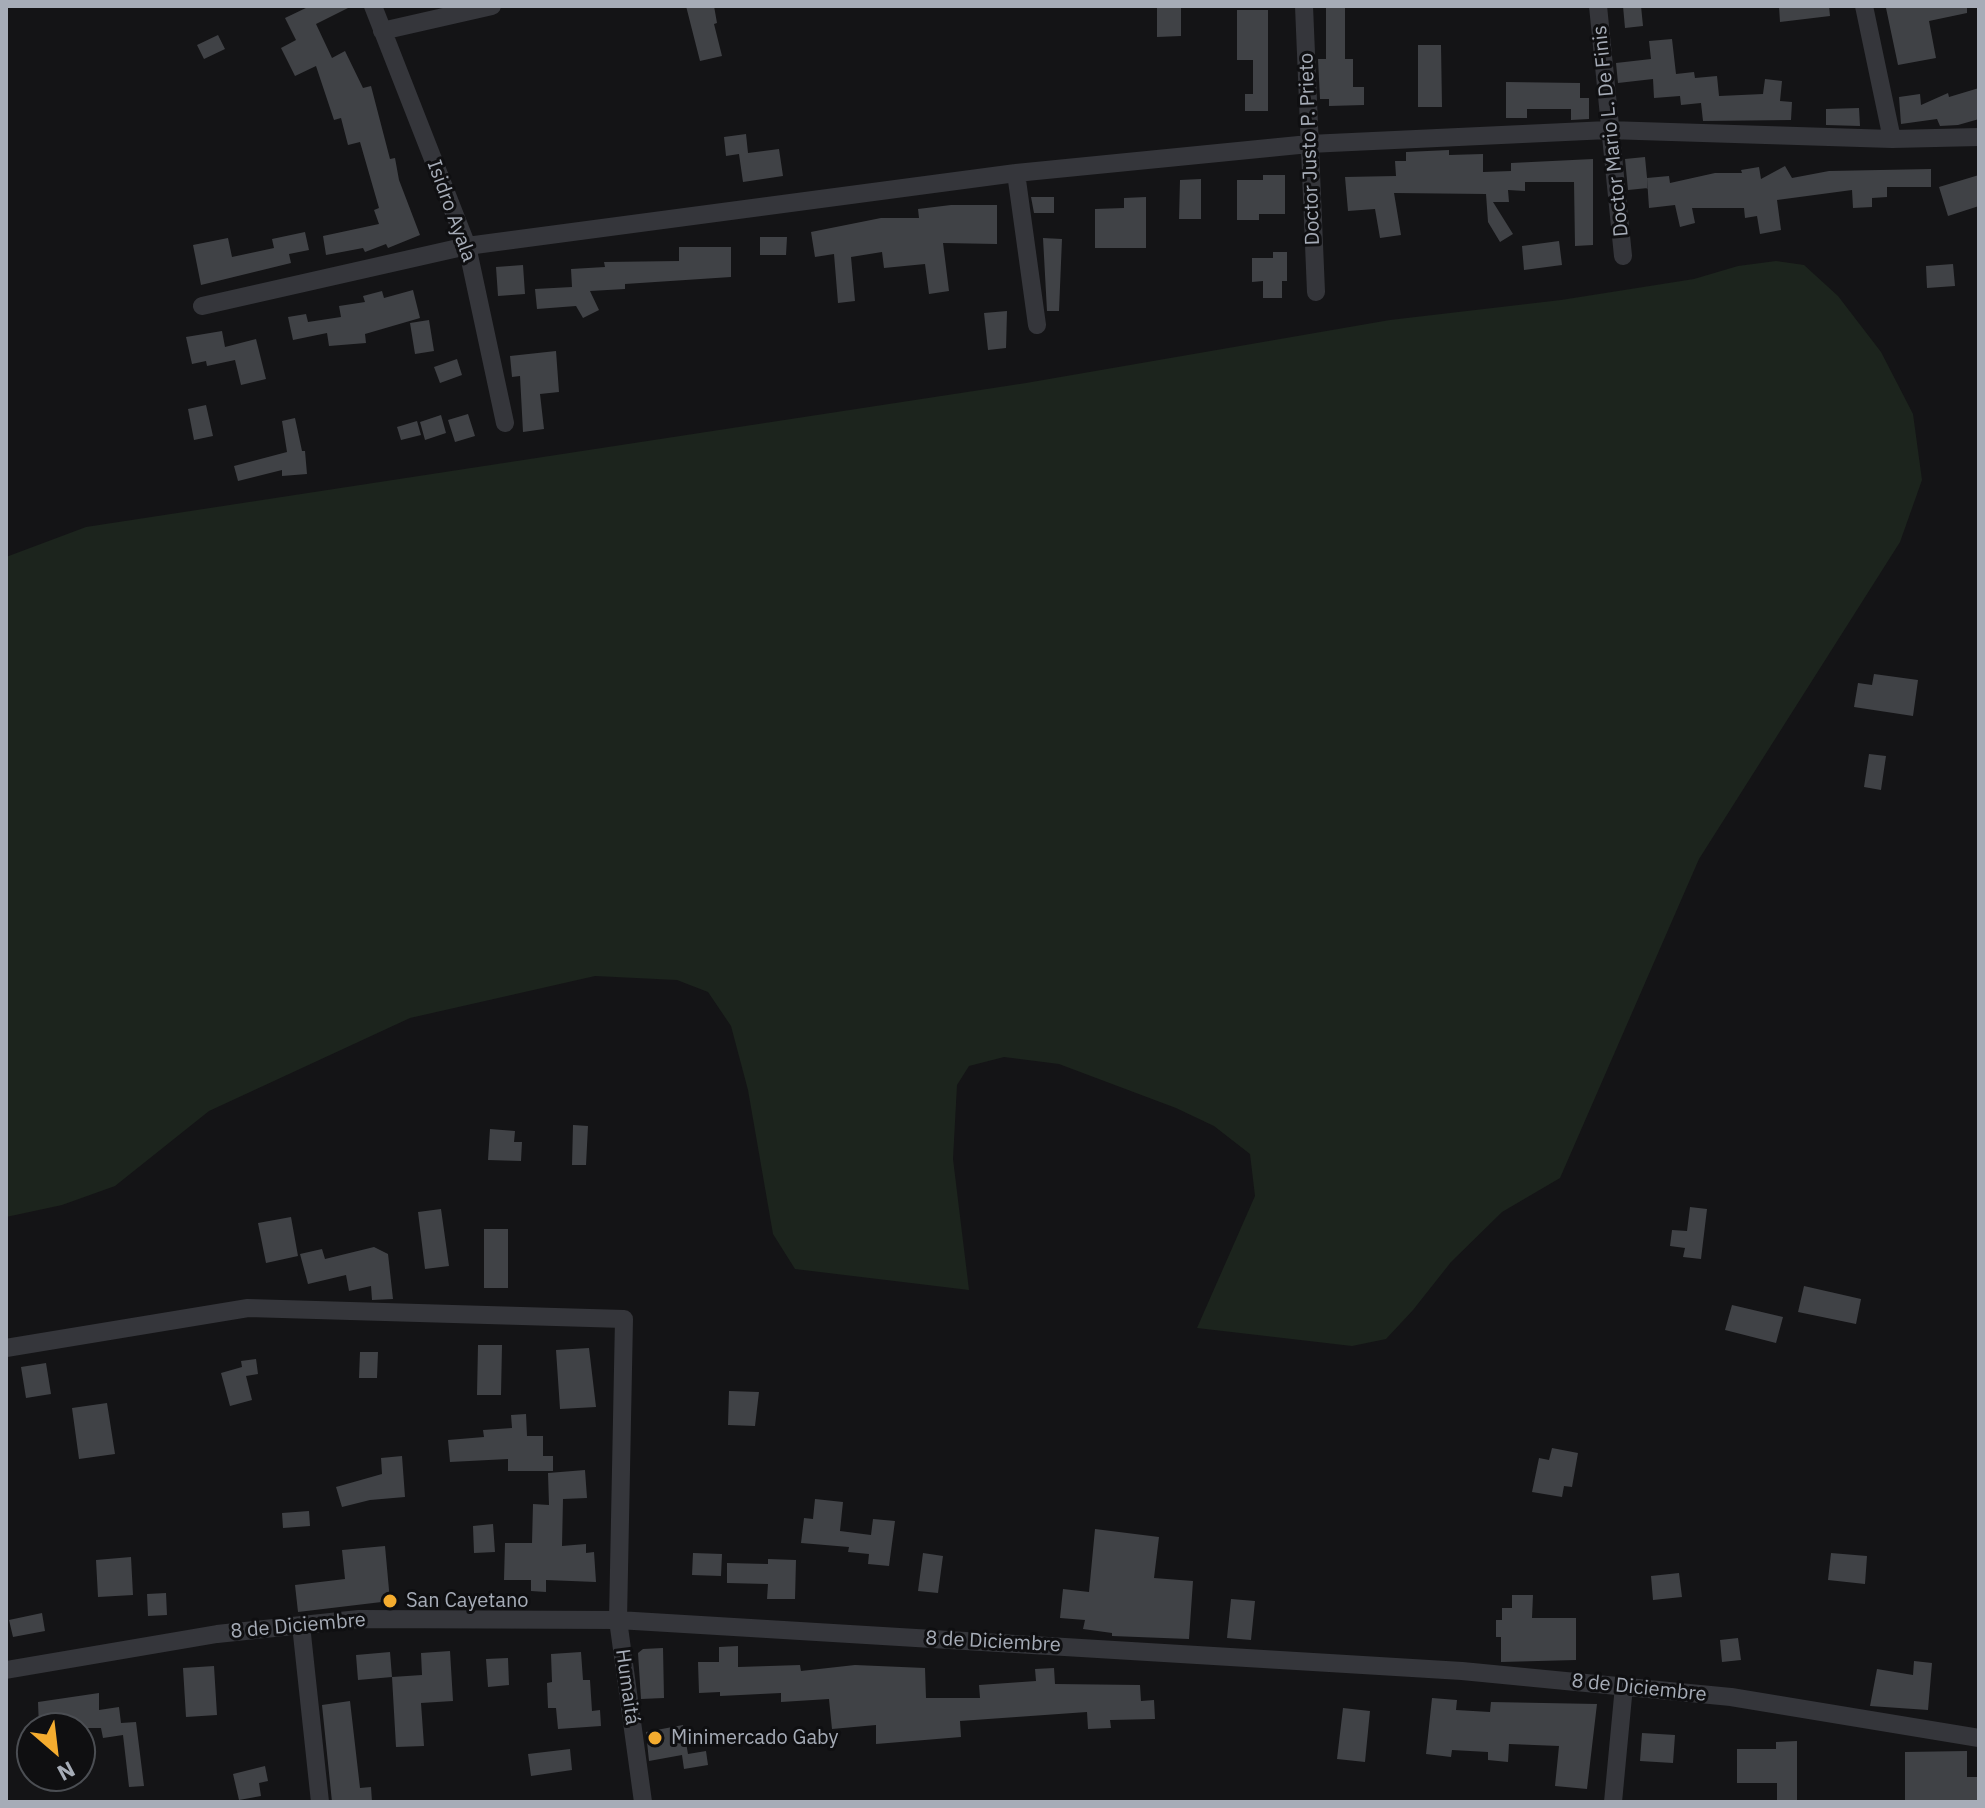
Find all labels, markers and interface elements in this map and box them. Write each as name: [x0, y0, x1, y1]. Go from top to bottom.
street label: Doctor Mario L. De Finis: [1588, 24, 1634, 238]
street label: Doctor Justo P. Prieto: [1295, 52, 1325, 246]
street label: Isidro Ayala: [422, 157, 480, 265]
place label: San Cayetano: [406, 1589, 528, 1613]
marker: San Cayetano: [381, 1592, 399, 1610]
street label: 8 de Diciembre: [229, 1608, 367, 1644]
street label: 8 de Diciembre: [925, 1626, 1061, 1658]
street label: Humaitá: [610, 1648, 644, 1726]
street label: 8 de Diciembre: [1570, 1669, 1708, 1707]
north arrow: [16, 1712, 96, 1792]
place label: Minimercado Gaby: [671, 1726, 839, 1750]
marker: Minimercado Gaby: [646, 1729, 664, 1747]
text: N: [53, 1755, 80, 1788]

